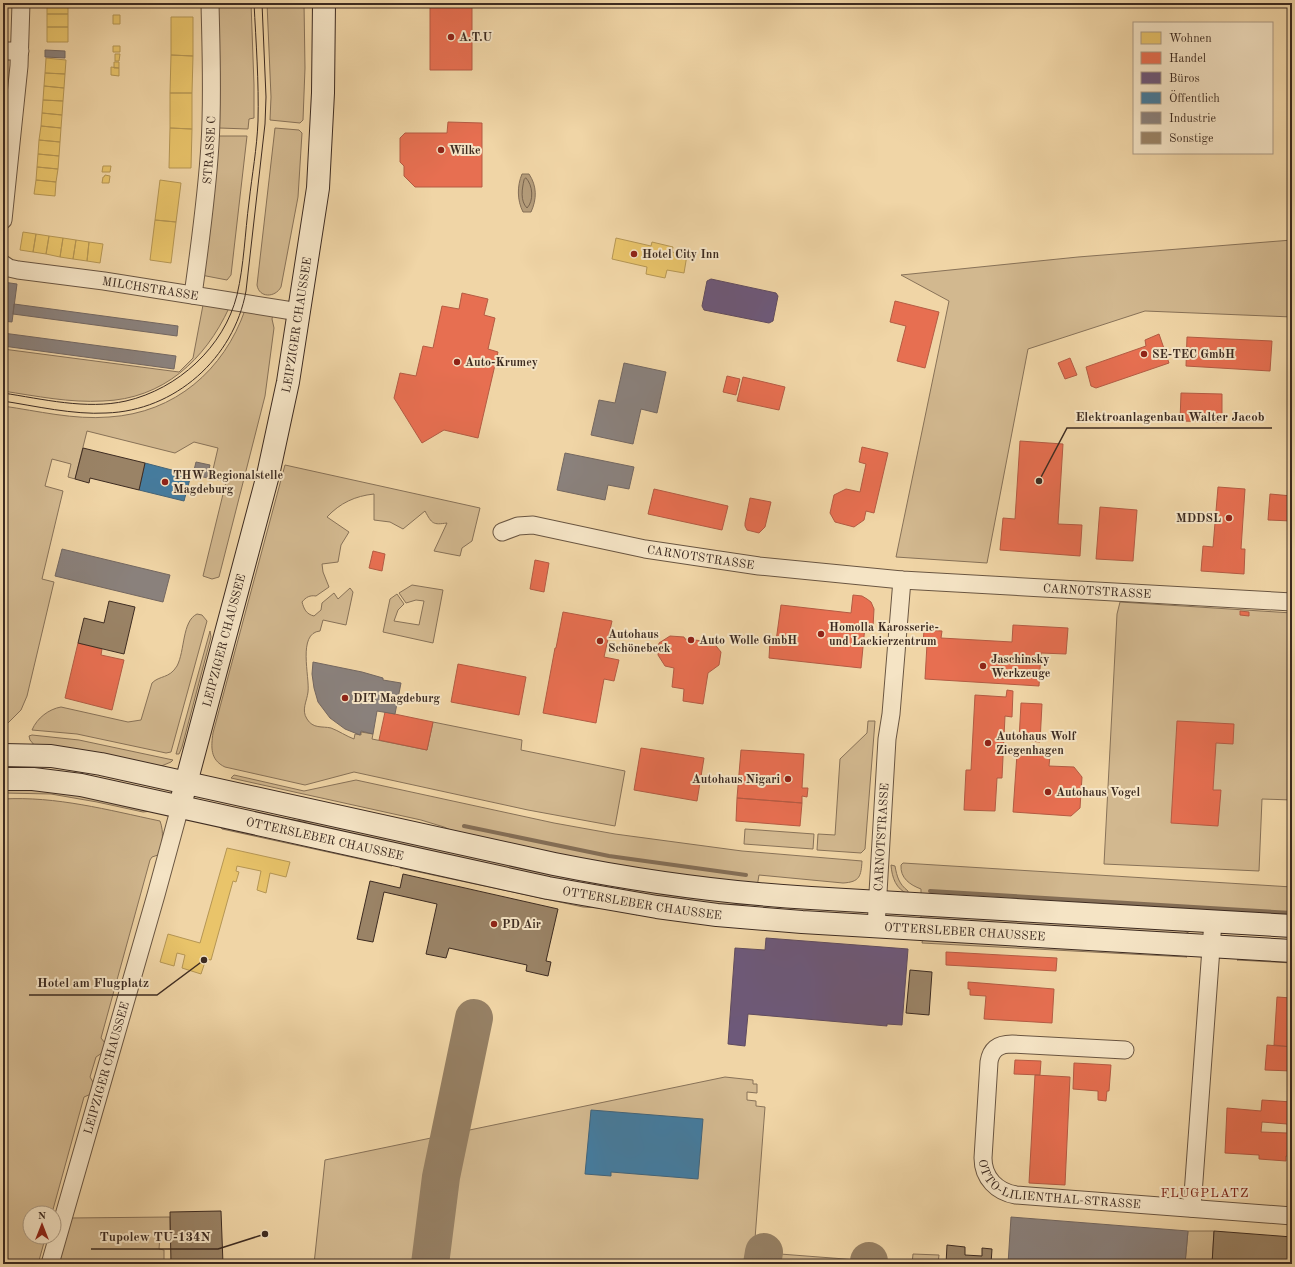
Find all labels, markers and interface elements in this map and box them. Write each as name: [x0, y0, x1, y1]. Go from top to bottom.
legend: [1133, 22, 1273, 154]
marker: A.T.U: [446, 32, 456, 42]
place label: A.T.U: [459, 32, 493, 44]
text: Wohnen: [1169, 33, 1212, 45]
text: Handel: [1169, 53, 1206, 65]
text: Büros: [1169, 73, 1200, 85]
text: Öffentlich: [1169, 89, 1220, 105]
text: Industrie: [1169, 113, 1216, 125]
street label: STRASSE C: [202, 116, 218, 185]
text: Sonstige: [1169, 133, 1214, 145]
marker: Wilke: [436, 145, 446, 155]
place label: Wilke: [449, 145, 481, 157]
marker: Hotel City Inn: [629, 249, 639, 259]
place label: Hotel City Inn: [642, 249, 719, 261]
street label: LEIPZIGER CHAUSSEE: [281, 256, 314, 394]
street label: MILCHSTRASSE: [101, 276, 199, 303]
marker: SE-TEC GmbH: [1139, 349, 1149, 359]
place label: SE-TEC GmbH: [1152, 349, 1235, 361]
marker: Auto-Krumey: [452, 357, 462, 367]
place label: Auto-Krumey: [465, 357, 538, 369]
callout: Elektroanlagenbau Walter Jacob: [1067, 403, 1272, 428]
text: Elektroanlagenbau Walter Jacob: [1075, 411, 1265, 424]
place label: THW Regionalstelle Magdeburg: [173, 470, 283, 496]
marker: THW Regionalstelle Magdeburg: [160, 477, 170, 487]
place label: MDDSL: [1176, 513, 1221, 525]
marker: MDDSL: [1224, 513, 1234, 523]
street label: CARNOTSTRASSE: [646, 544, 755, 572]
street label: LEIPZIGER CHAUSSEE: [201, 573, 248, 709]
street label: CARNOTSTRASSE: [1043, 583, 1151, 601]
place label: Homolla Karosserie- und Lackierzentrum: [829, 622, 939, 648]
place label: Autohaus Schönebeck: [608, 629, 671, 655]
marker: Homolla Karosserie- und Lackierzentrum: [816, 629, 826, 639]
marker: Auto Wolle GmbH: [686, 635, 696, 645]
place label: Auto Wolle GmbH: [699, 635, 797, 647]
marker: Autohaus Schönebeck: [595, 636, 605, 646]
place label: Jaschinsky Werkzeuge: [991, 654, 1051, 680]
marker: Jaschinsky Werkzeuge: [978, 661, 988, 671]
marker: DIT Magdeburg: [340, 693, 350, 703]
place label: DIT Magdeburg: [353, 693, 440, 705]
place label: Autohaus Wolf Ziegenhagen: [996, 731, 1077, 757]
marker: Autohaus Wolf Ziegenhagen: [983, 738, 993, 748]
place label: Autohaus Nigari: [692, 774, 780, 786]
marker: Autohaus Nigari: [783, 774, 793, 784]
street label: CARNOTSTRASSE: [873, 783, 891, 892]
marker: Autohaus Vogel: [1043, 787, 1053, 797]
place label: Autohaus Vogel: [1056, 787, 1140, 799]
street label: OTTERSLEBER CHAUSSEE: [244, 817, 405, 863]
street label: OTTERSLEBER CHAUSSEE: [561, 886, 722, 922]
marker: PD Air: [489, 919, 499, 929]
place label: PD Air: [502, 919, 541, 931]
street label: OTTERSLEBER CHAUSSEE: [884, 922, 1045, 943]
callout: Hotel am Flugplatz: [29, 970, 157, 995]
text: Hotel am Flugplatz: [37, 977, 149, 990]
street label: LEIPZIGER CHAUSSEE: [83, 1001, 132, 1136]
street label: OTTO-LILIENTHAL-STRASSE: [976, 1159, 1141, 1211]
district label: FLUGPLATZ: [1161, 1187, 1249, 1200]
north arrow: [22, 1205, 62, 1245]
text: N: [38, 1211, 47, 1222]
callout: Tupolew TU-134N: [91, 1224, 218, 1249]
text: Tupolew TU-134N: [100, 1231, 211, 1244]

